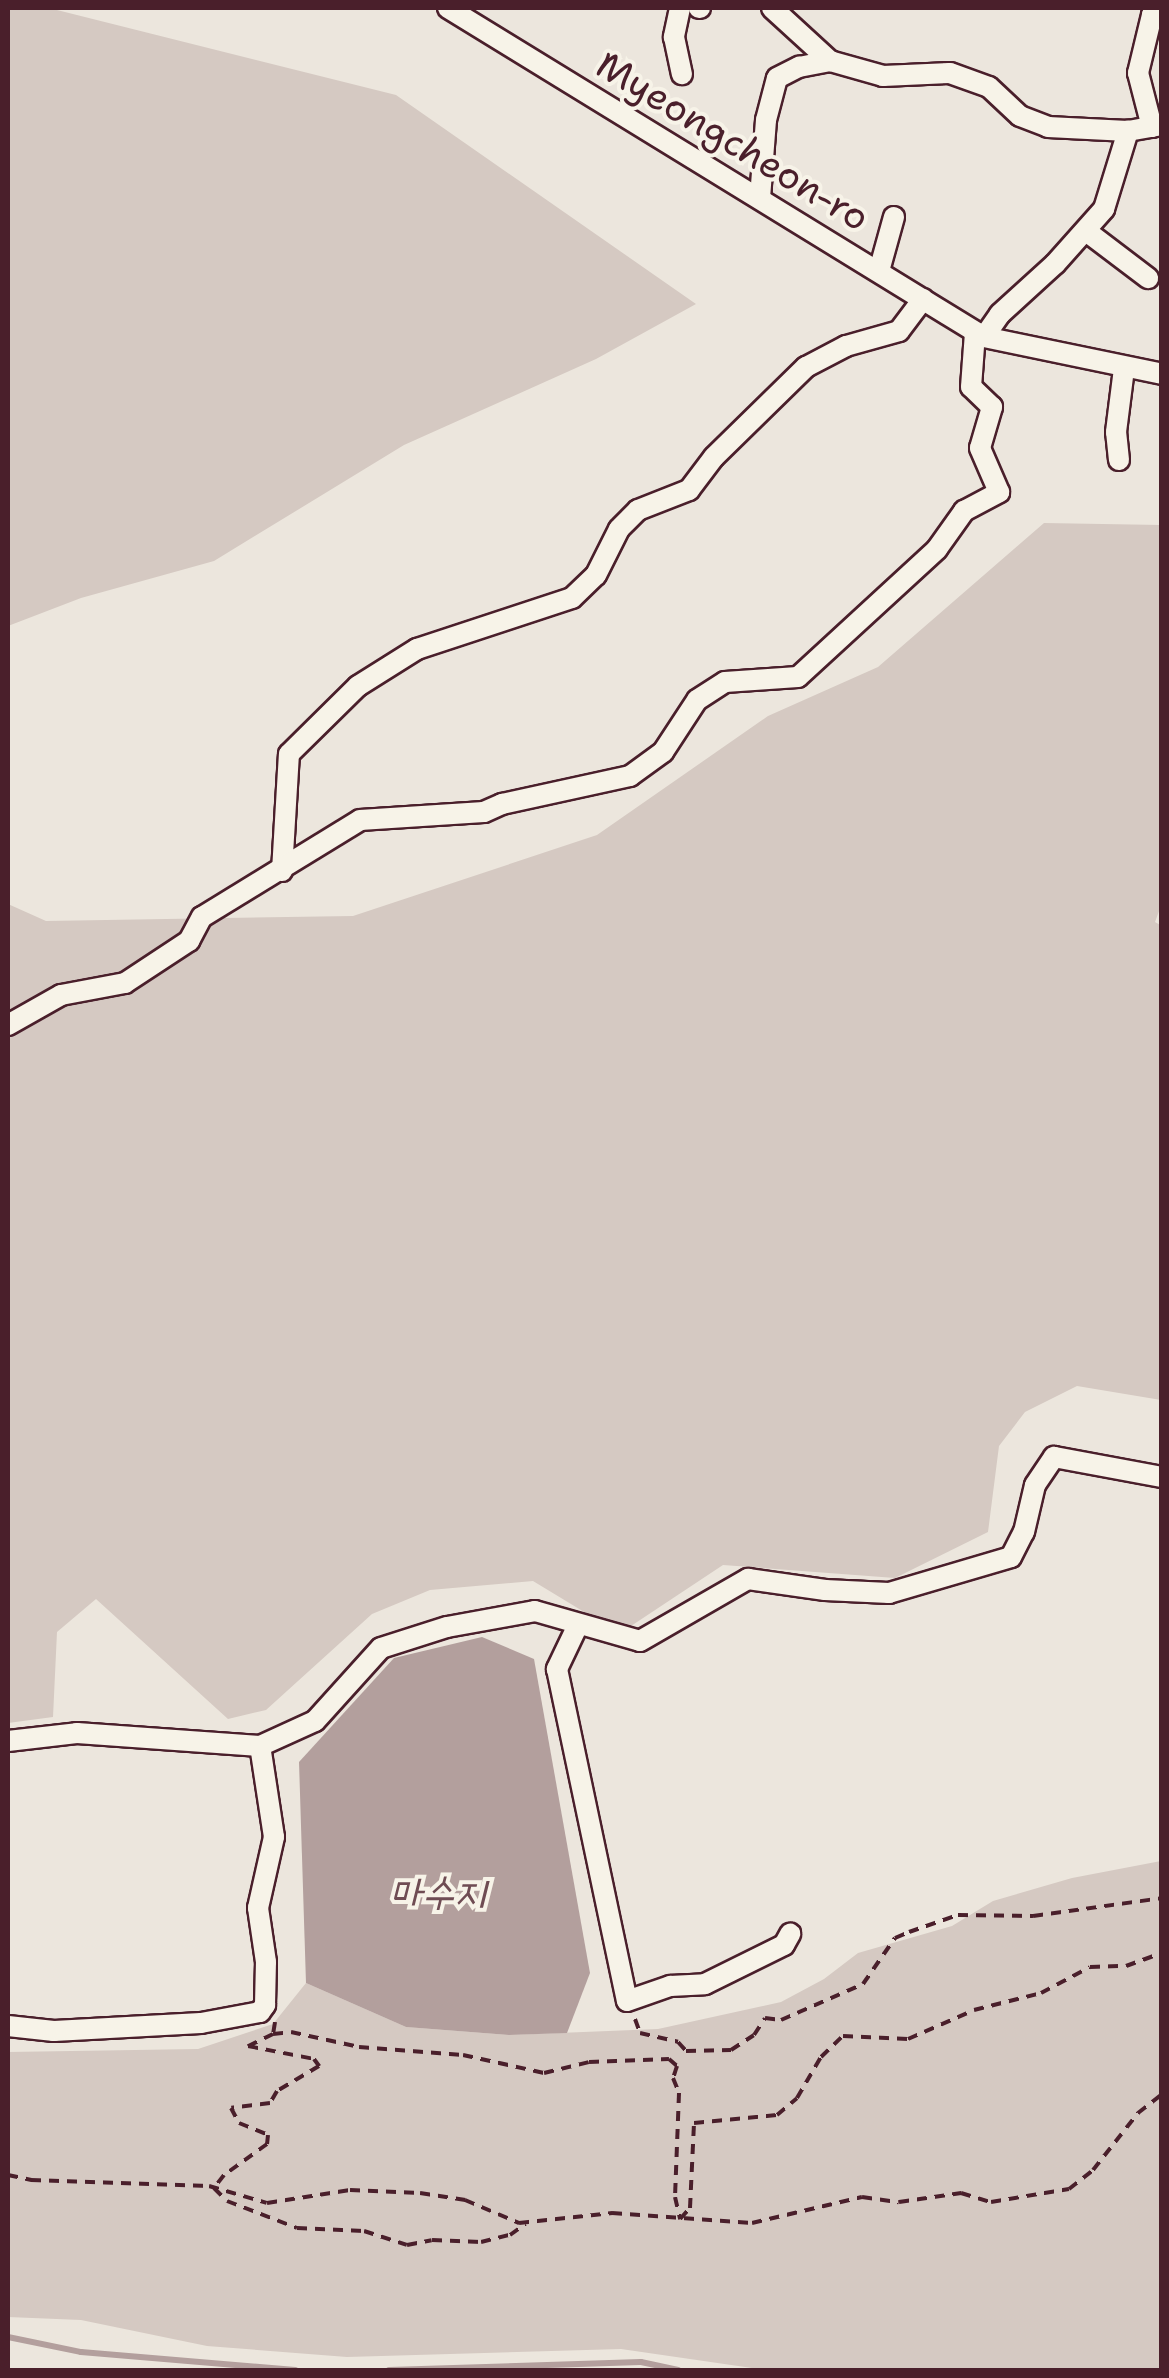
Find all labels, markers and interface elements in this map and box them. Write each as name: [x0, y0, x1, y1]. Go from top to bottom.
street label: Myeongcheon-ro: [588, 42, 878, 240]
water label: 마수지: [390, 1868, 486, 1916]

